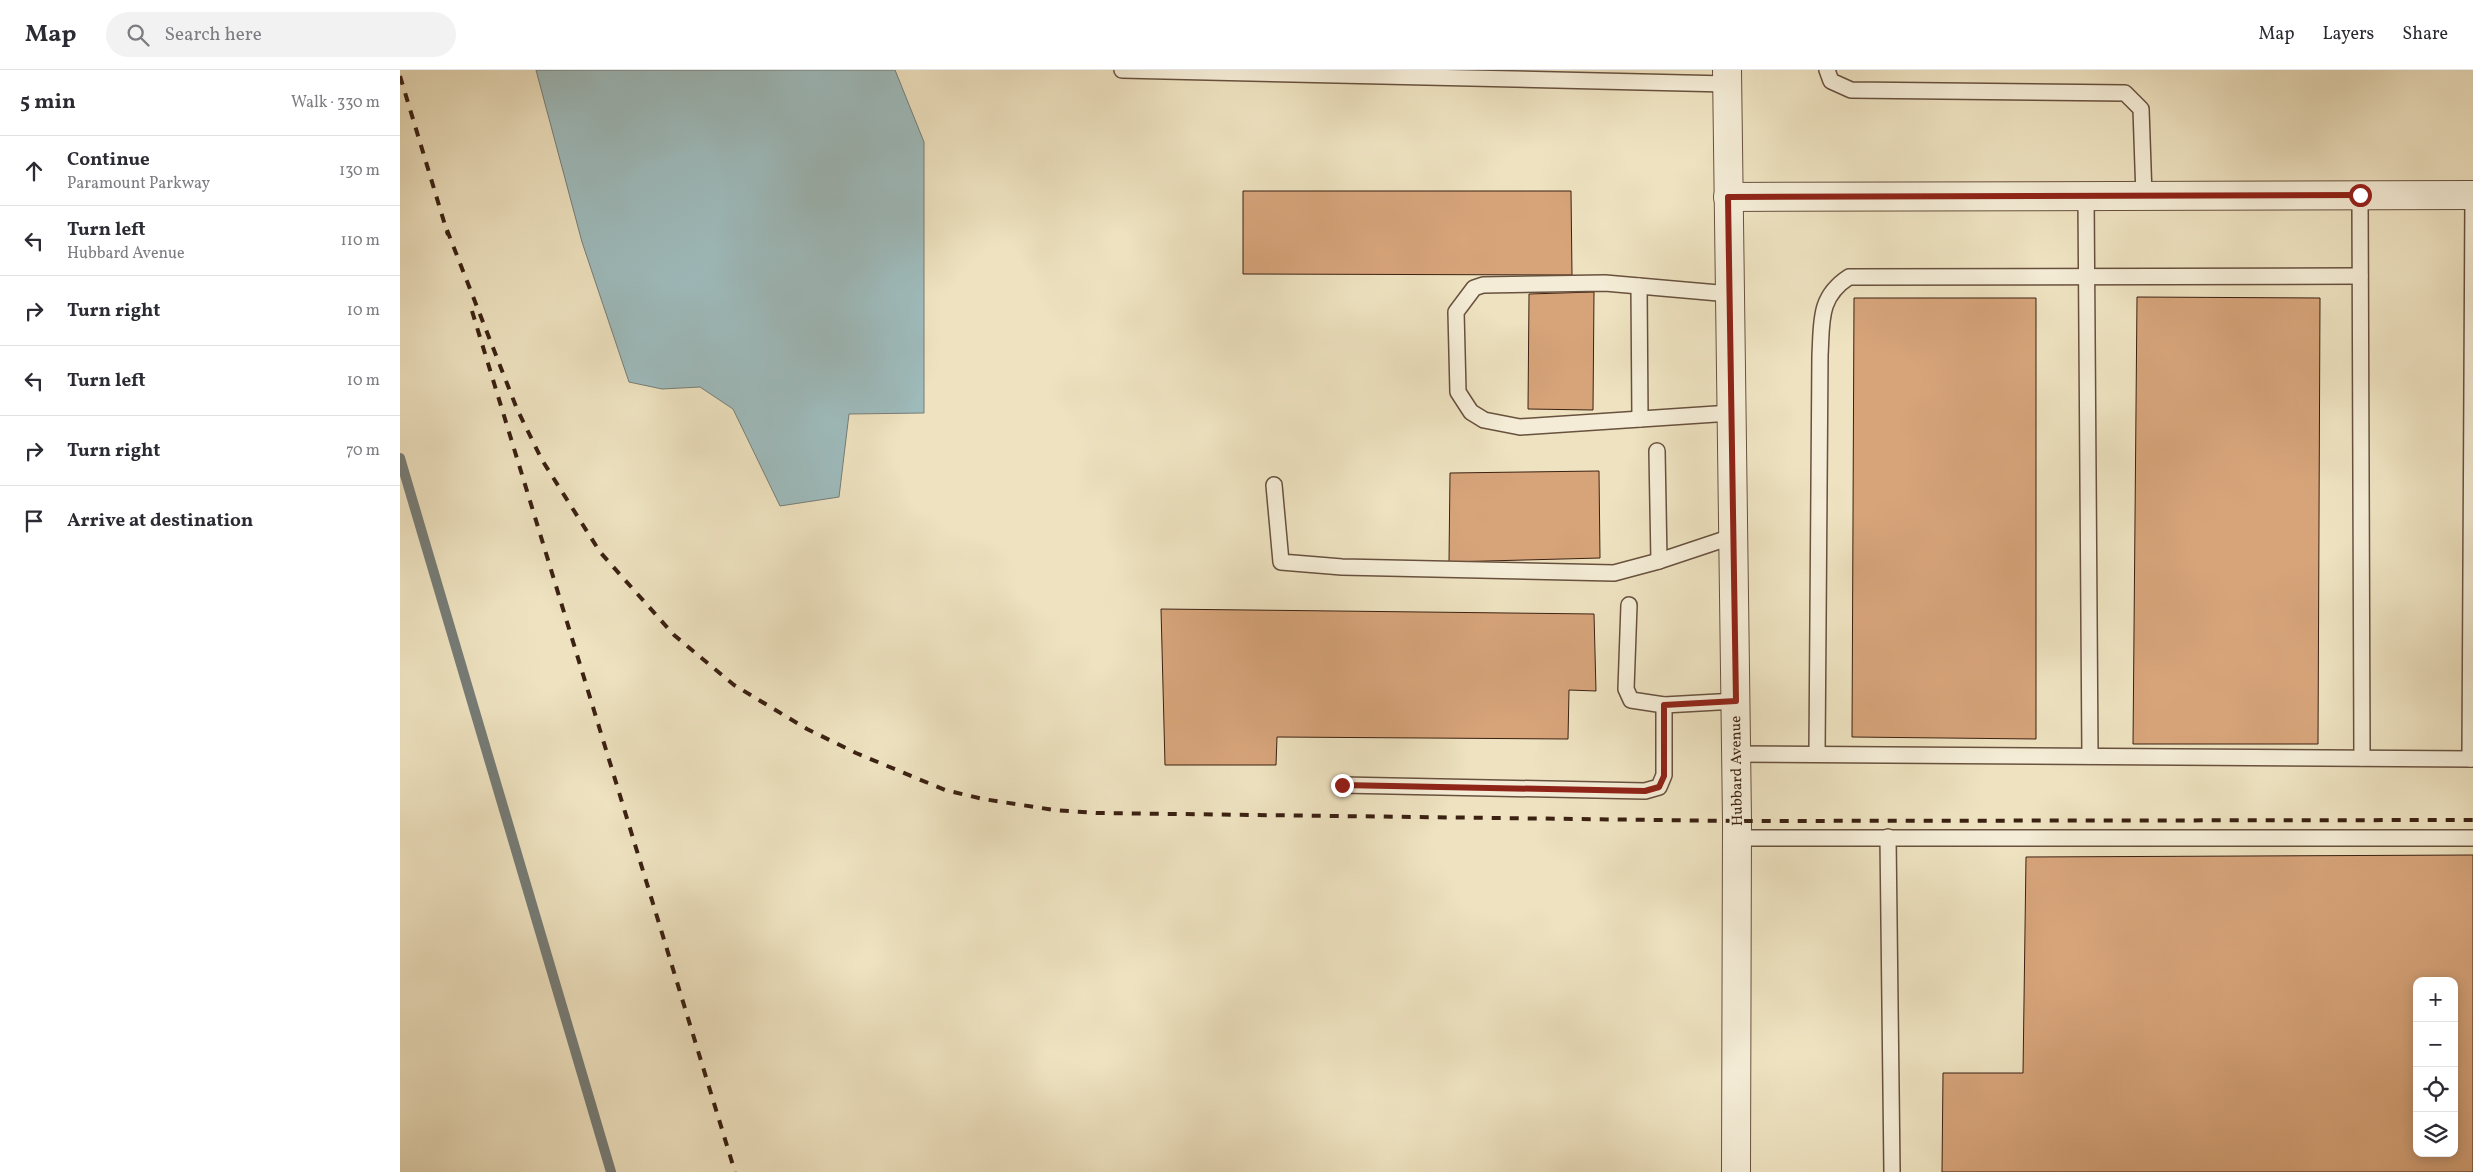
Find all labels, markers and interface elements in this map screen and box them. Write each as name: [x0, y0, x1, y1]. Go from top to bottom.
search box: [106, 12, 456, 57]
text: Map: [25, 18, 76, 52]
icon: search: [124, 21, 152, 49]
text: Search here: [164, 22, 262, 48]
text: Map: [2258, 22, 2294, 47]
text: Layers: [2322, 22, 2374, 47]
text: Share: [2402, 22, 2448, 47]
text: 5 min: [20, 88, 76, 117]
text: Walk · 330 m: [291, 92, 380, 114]
text: Continue: [67, 147, 150, 173]
icon: ahead: [20, 157, 48, 185]
text: 130 m: [339, 160, 380, 182]
text: Paramount Parkway: [67, 173, 210, 195]
route start: [2349, 184, 2372, 207]
text: Turn left: [67, 217, 146, 243]
icon: left: [20, 227, 48, 255]
text: 110 m: [341, 230, 380, 252]
text: Hubbard Avenue: [67, 243, 185, 265]
icon: right: [20, 297, 48, 325]
text: Turn right: [67, 298, 160, 324]
text: 10 m: [347, 300, 380, 322]
icon: left: [20, 367, 48, 395]
text: Turn left: [67, 368, 146, 394]
text: 10 m: [347, 370, 380, 392]
icon: right: [20, 437, 48, 465]
text: Turn right: [67, 438, 160, 464]
text: 70 m: [346, 440, 380, 462]
icon: arrive: [20, 507, 48, 535]
text: Arrive at destination: [67, 508, 253, 534]
street label: Hubbard Avenue: [1726, 716, 1749, 826]
route end: [1331, 774, 1354, 797]
map controls: [2413, 977, 2458, 1157]
button: +: [2413, 977, 2458, 1022]
button: −: [2413, 1022, 2458, 1067]
button: locate: [2413, 1067, 2458, 1112]
button: layers: [2413, 1112, 2458, 1157]

